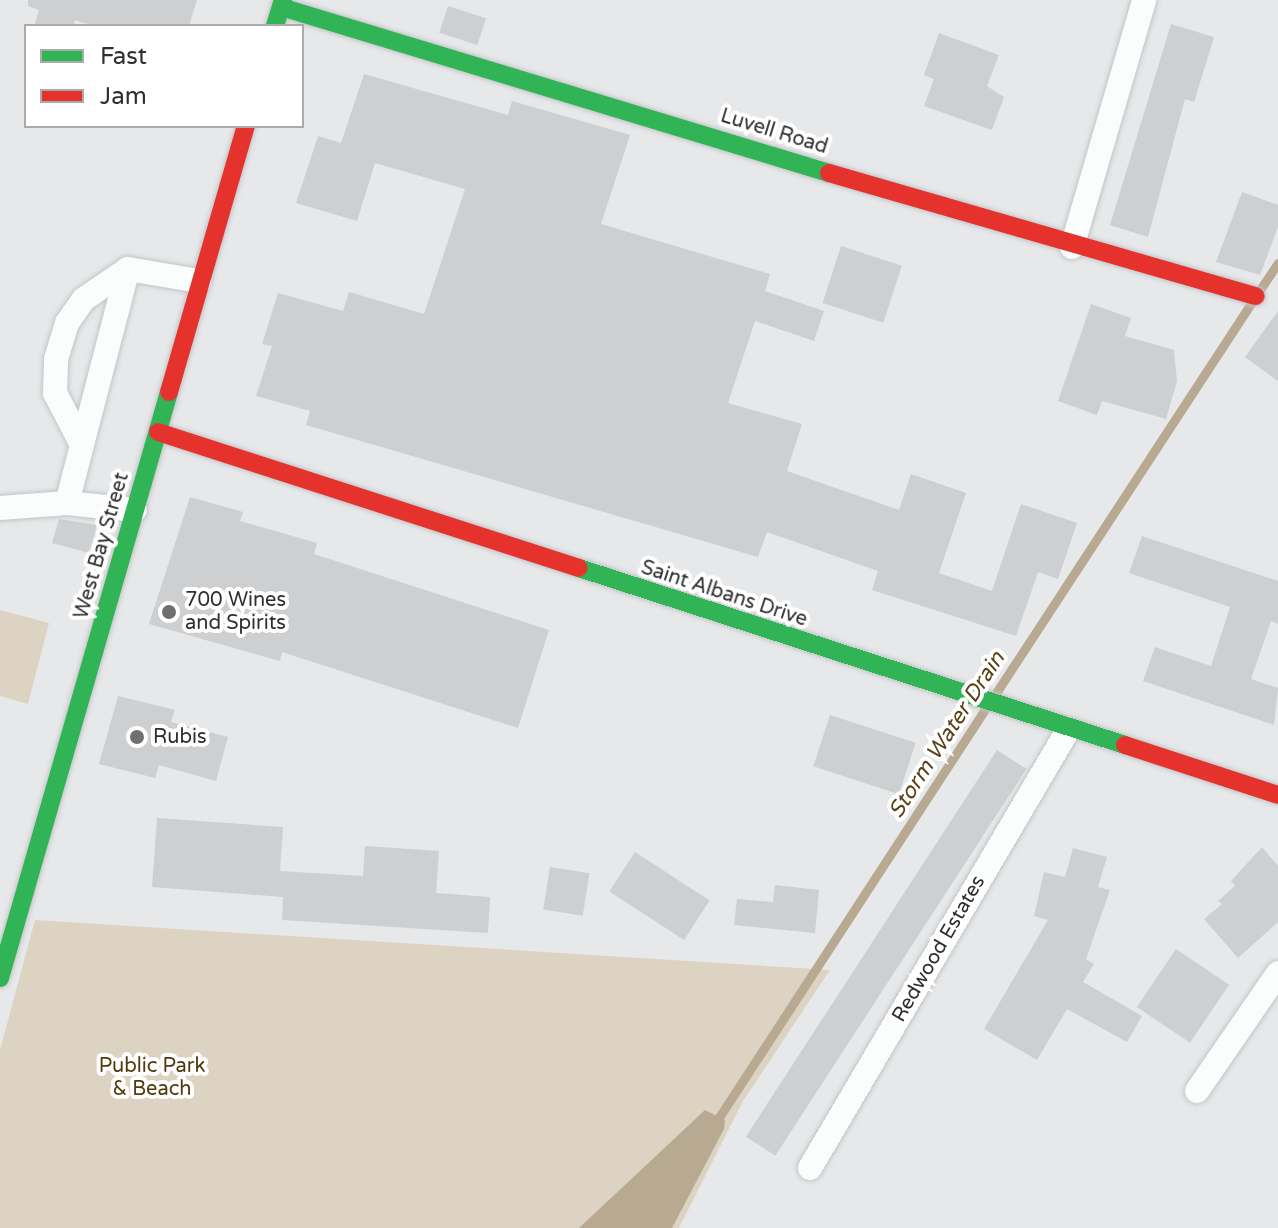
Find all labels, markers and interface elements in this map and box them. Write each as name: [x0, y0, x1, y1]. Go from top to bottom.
legend: [24, 24, 304, 128]
text: Fast: [100, 42, 147, 71]
text: Jam: [100, 82, 147, 111]
street label: Luvell Road: [717, 104, 831, 160]
street label: West Bay Street: [70, 470, 134, 622]
street label: Saint Albans Drive: [638, 556, 810, 632]
place label: 700 Wines and Spirits: [185, 588, 286, 635]
marker: 700 Wines and Spirits: [160, 603, 178, 621]
water label: Storm Water Drain: [883, 647, 1011, 823]
place label: Rubis: [153, 725, 207, 749]
marker: Rubis: [128, 728, 146, 746]
street label: Redwood Estates: [887, 871, 991, 1027]
park label: Public Park & Beach: [99, 1054, 205, 1101]

